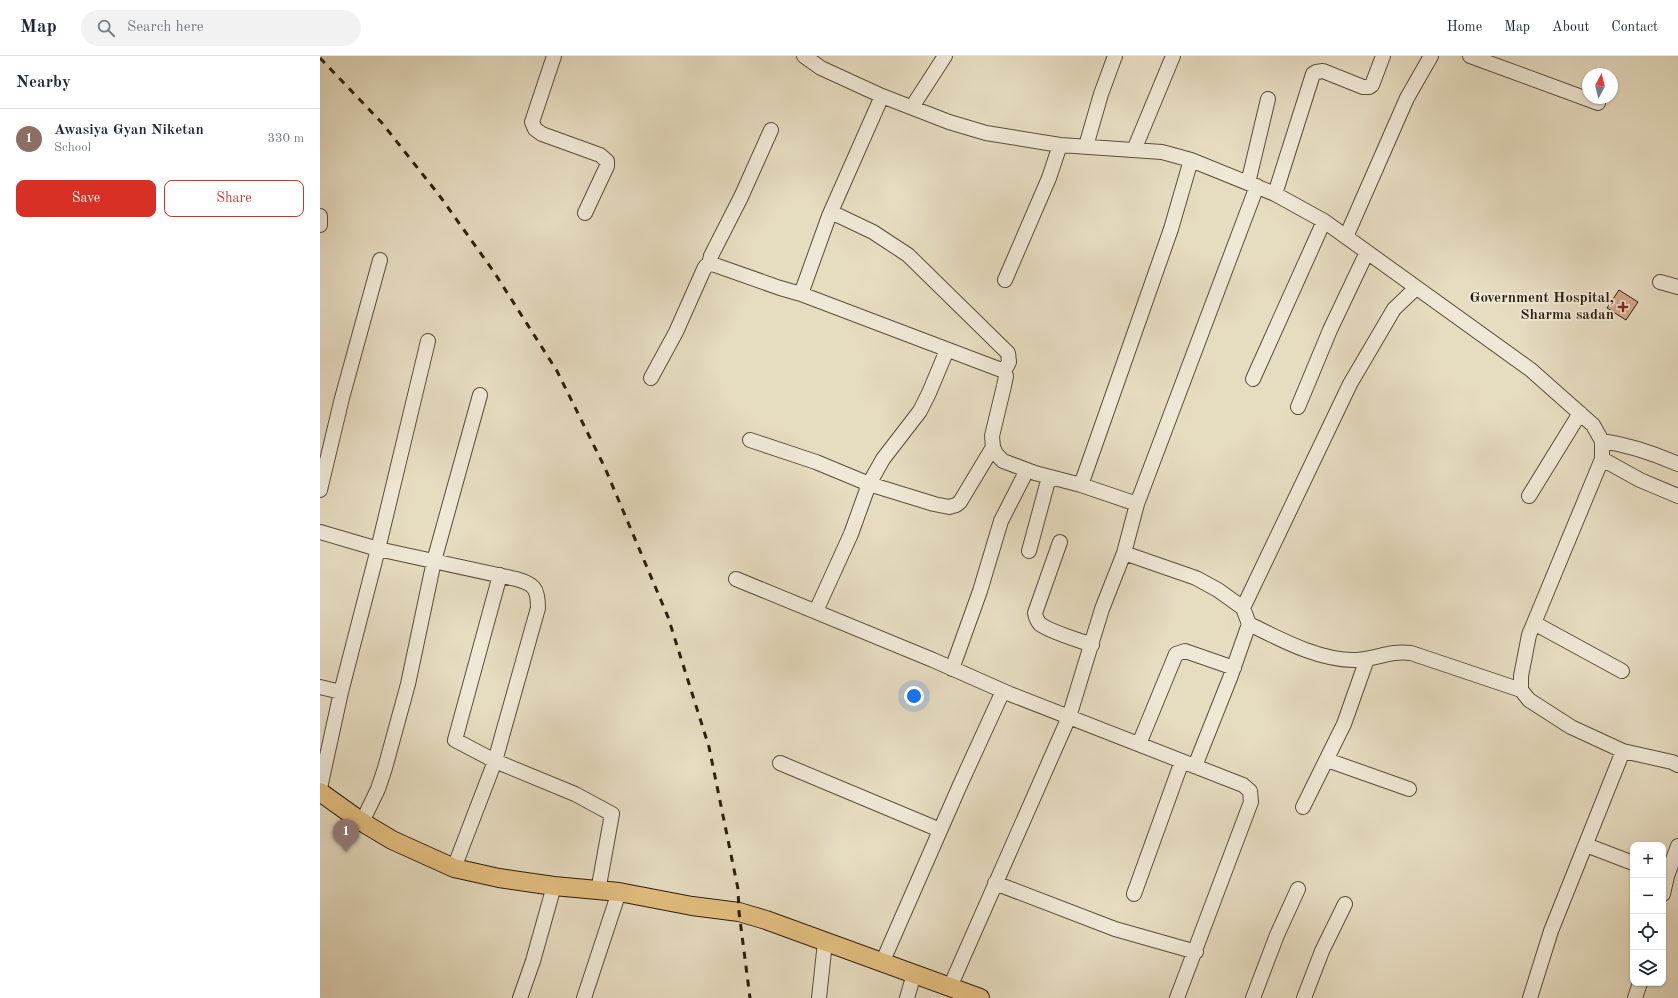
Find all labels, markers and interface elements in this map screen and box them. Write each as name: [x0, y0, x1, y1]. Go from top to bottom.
search box: [81, 10, 361, 46]
icon: search: [95, 17, 117, 39]
text: Map: [20, 18, 57, 37]
text: Search here: [127, 20, 204, 35]
text: Home: [1447, 20, 1482, 34]
text: Map: [1504, 20, 1530, 34]
text: About: [1552, 20, 1589, 34]
text: Contact: [1611, 20, 1658, 34]
north arrow: [1582, 68, 1618, 104]
text: Nearby: [16, 74, 71, 91]
text: Awasiya Gyan Niketan: [54, 123, 204, 138]
text: 1: [25, 132, 33, 145]
text: 330 m: [267, 132, 304, 145]
text: School: [54, 141, 91, 154]
button: Save: [16, 180, 156, 217]
button: Share: [164, 180, 304, 217]
place label: Government Hospital, Sharma sadan: [1470, 291, 1614, 323]
marker: Government Hospital, Sharma sadan: [1617, 301, 1629, 313]
your location: [904, 686, 924, 706]
pin: 1: [333, 819, 359, 852]
map controls: [1630, 842, 1666, 986]
button: +: [1630, 842, 1666, 878]
button: −: [1630, 878, 1666, 914]
button: locate: [1630, 914, 1666, 950]
button: layers: [1630, 950, 1666, 986]

